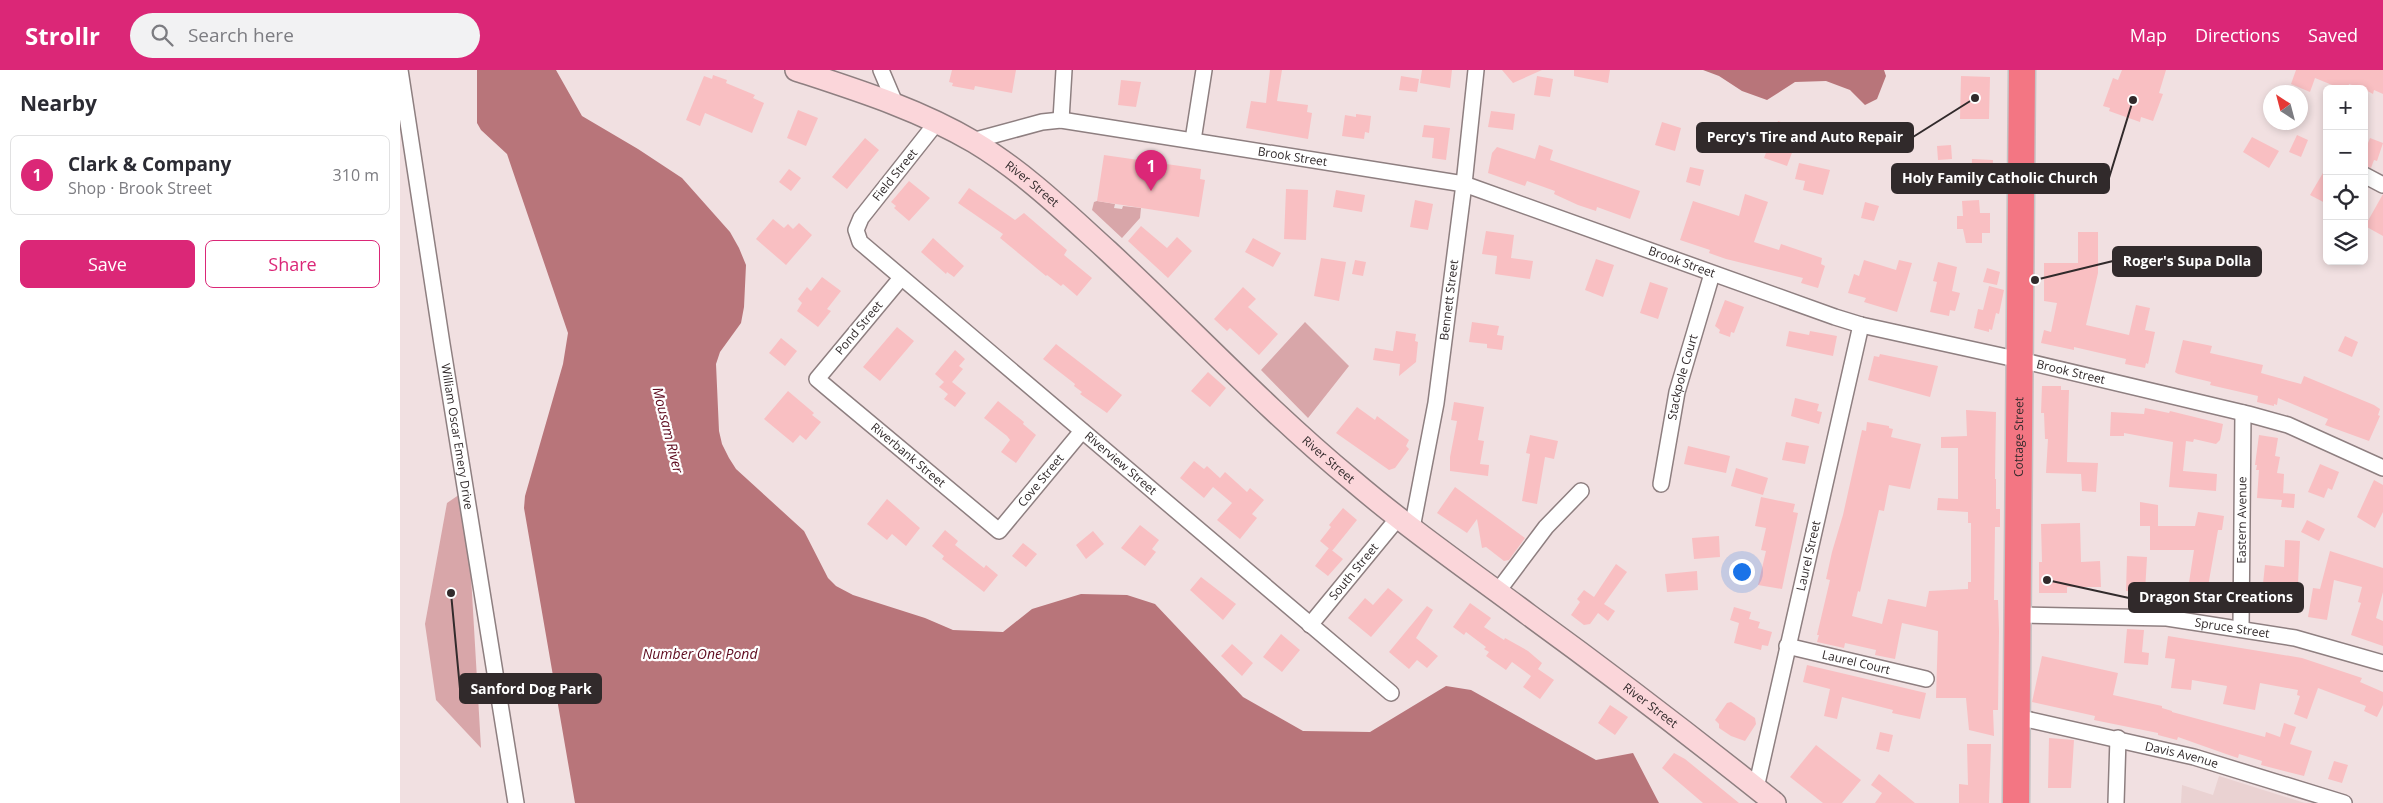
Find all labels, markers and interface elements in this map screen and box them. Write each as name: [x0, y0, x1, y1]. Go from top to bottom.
search box: [130, 13, 480, 58]
text: Strollr: [25, 19, 100, 52]
icon: search: [148, 21, 176, 49]
text: Search here: [188, 22, 294, 48]
text: Map: [2130, 23, 2167, 47]
text: Directions: [2195, 23, 2280, 47]
text: Saved: [2308, 23, 2358, 47]
north arrow: [2263, 85, 2308, 130]
map controls: [2323, 85, 2368, 265]
button: +: [2323, 85, 2368, 130]
text: Nearby: [20, 89, 97, 117]
callout: Percy's Tire and Auto Repair: [1697, 123, 1913, 152]
text: Percy's Tire and Auto Repair: [1707, 127, 1904, 146]
button: −: [2323, 130, 2368, 175]
street label: Brook Street: [1257, 142, 1328, 170]
street label: Field Street: [868, 145, 921, 205]
pin: 1: [1135, 150, 1167, 191]
text: Clark & Company: [68, 151, 231, 177]
street label: River Street: [1002, 156, 1063, 211]
text: 1: [32, 164, 42, 186]
text: 310 m: [333, 164, 379, 186]
callout: Holy Family Catholic Church: [1892, 164, 2109, 193]
text: Holy Family Catholic Church: [1902, 168, 2098, 187]
button: locate: [2323, 175, 2368, 220]
text: Shop · Brook Street: [68, 177, 212, 199]
button: layers: [2323, 220, 2368, 265]
button: Save: [20, 240, 195, 288]
button: Share: [205, 240, 380, 288]
street label: Brook Street: [1646, 242, 1718, 281]
callout: Roger's Supa Dolla: [2113, 247, 2261, 276]
text: Roger's Supa Dolla: [2123, 251, 2251, 270]
street label: Bennett Street: [1435, 259, 1462, 341]
street label: Pond Street: [831, 297, 886, 358]
street label: Stackpole Court: [1663, 332, 1702, 422]
street label: Brook Street: [2035, 355, 2107, 388]
street label: William Oscar Emery Drive: [437, 362, 478, 511]
water label: Mousam River: [649, 385, 688, 475]
street label: Cottage Street: [2010, 397, 2027, 477]
street label: Riverbank Street: [867, 419, 949, 491]
street label: Riverview Street: [1081, 427, 1161, 499]
street label: River Street: [1299, 432, 1359, 487]
street label: Cove Street: [1013, 450, 1068, 510]
street label: Eastern Avenue: [2233, 476, 2250, 564]
street label: Laurel Street: [1792, 519, 1824, 593]
street label: South Street: [1325, 539, 1382, 604]
your location: [1729, 559, 1755, 585]
callout: Dragon Star Creations: [2129, 583, 2303, 612]
text: Dragon Star Creations: [2139, 587, 2293, 606]
street label: Spruce Street: [2194, 613, 2271, 642]
water label: Number One Pond: [642, 644, 758, 663]
street label: Laurel Court: [1820, 646, 1892, 678]
callout: Sanford Dog Park: [460, 674, 601, 703]
text: Sanford Dog Park: [470, 679, 592, 698]
street label: River Street: [1620, 679, 1681, 731]
street label: Davis Avenue: [2143, 737, 2221, 772]

